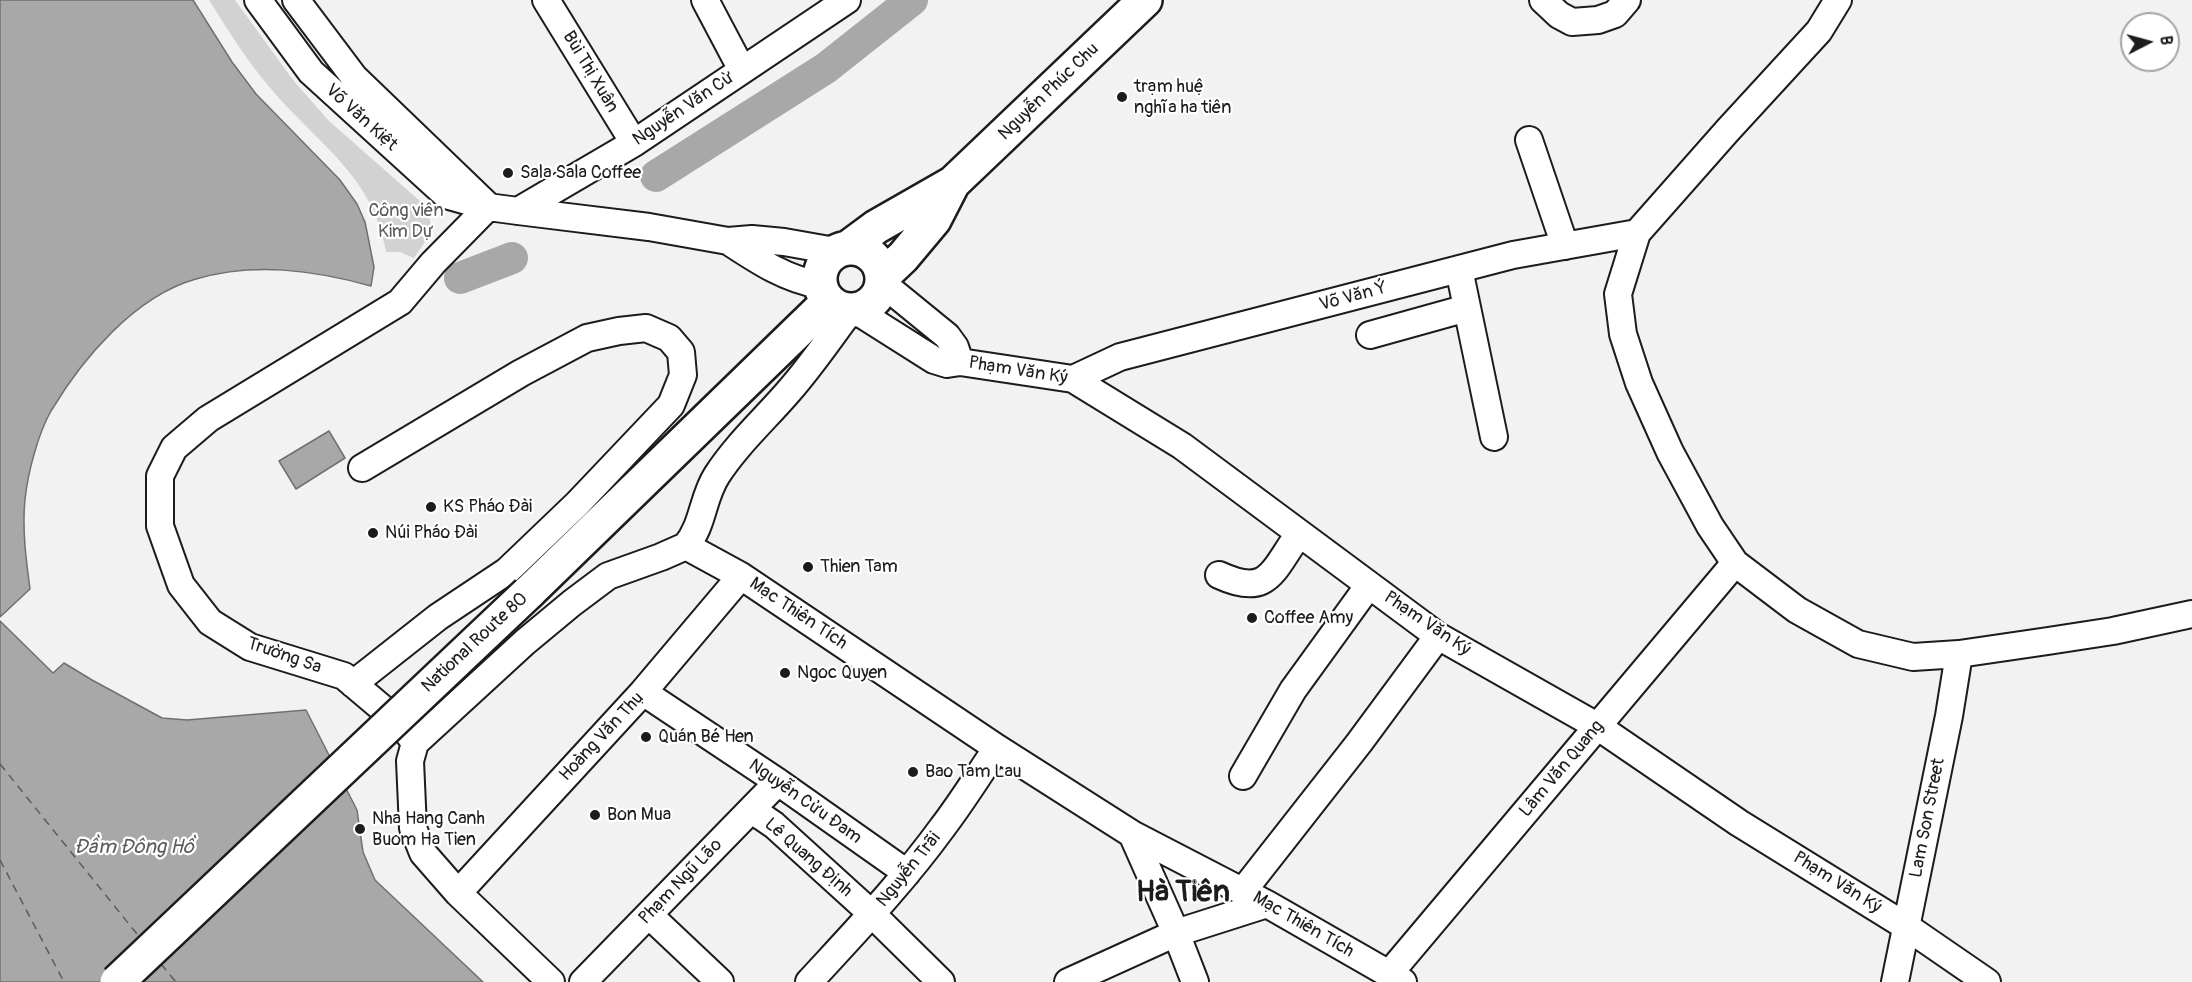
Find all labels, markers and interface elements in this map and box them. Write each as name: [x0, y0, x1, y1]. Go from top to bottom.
north arrow: [2120, 12, 2180, 72]
street label: Bùi Thị Xuân: [557, 27, 623, 117]
text: B: [2155, 35, 2176, 46]
street label: Nguyễn Phúc Chu: [994, 39, 1104, 145]
street label: Nguyễn Văn Cừ: [629, 67, 739, 151]
place label: trạm huệ nghĩa ha tiên: [1134, 76, 1232, 118]
street label: Võ Văn Kiệt: [320, 80, 402, 156]
marker: trạm huệ nghĩa ha tiên: [1115, 90, 1129, 104]
place label: Sala Sala Coffee: [520, 162, 641, 184]
marker: Sala Sala Coffee: [501, 166, 515, 180]
park label: Công viên Kim Dự: [368, 200, 444, 242]
street label: Võ Văn Ý: [1317, 278, 1389, 316]
street label: Phạm Văn Ký: [967, 353, 1069, 389]
place label: KS Pháo Đài: [443, 496, 532, 518]
marker: KS Pháo Đài: [424, 500, 438, 514]
place label: Núi Pháo Đài: [385, 522, 477, 544]
marker: Núi Pháo Đài: [366, 526, 380, 540]
place label: Thien Tam: [820, 556, 898, 578]
marker: Thien Tam: [801, 560, 815, 574]
street label: Mạc Thiên Tích: [745, 573, 851, 655]
street label: Phạm Văn Ký: [1379, 587, 1475, 661]
street label: National Route 80: [417, 588, 533, 698]
place label: Coffee Amy: [1264, 607, 1353, 629]
marker: Coffee Amy: [1245, 611, 1259, 625]
street label: Trường Sa: [244, 633, 324, 679]
place label: Ngoc Quyen: [797, 662, 887, 684]
marker: Ngoc Quyen: [778, 666, 792, 680]
street label: Hoàng Văn Thụ: [555, 688, 649, 786]
street label: Lâm Văn Quang: [1515, 716, 1609, 822]
place label: Quán Bé Hen: [658, 726, 754, 748]
marker: Quán Bé Hen: [639, 730, 653, 744]
street label: Nguyễn Cửu Đam: [744, 755, 866, 849]
street label: Lam Son Street: [1906, 756, 1950, 880]
place label: Bao Tam Lau: [925, 761, 1022, 783]
marker: Bao Tam Lau: [906, 765, 920, 779]
place label: Bon Mua: [607, 804, 671, 826]
place label: Nha Hang Canh Buom Ha Tien: [372, 808, 485, 850]
marker: Bon Mua: [588, 808, 602, 822]
street label: Lê Quang Định: [760, 814, 856, 902]
marker: Nha Hang Canh Buom Ha Tien: [353, 822, 367, 836]
street label: Nguyễn Trãi: [872, 828, 946, 912]
street label: Phạm Ngũ Lão: [635, 835, 727, 929]
water label: Đầm Đông Hồ: [74, 836, 194, 860]
street label: Phạm Văn Ký: [1789, 847, 1885, 919]
district label: Hà Tiên: [1136, 875, 1230, 911]
street label: Mạc Thiên Tích: [1249, 887, 1357, 963]

